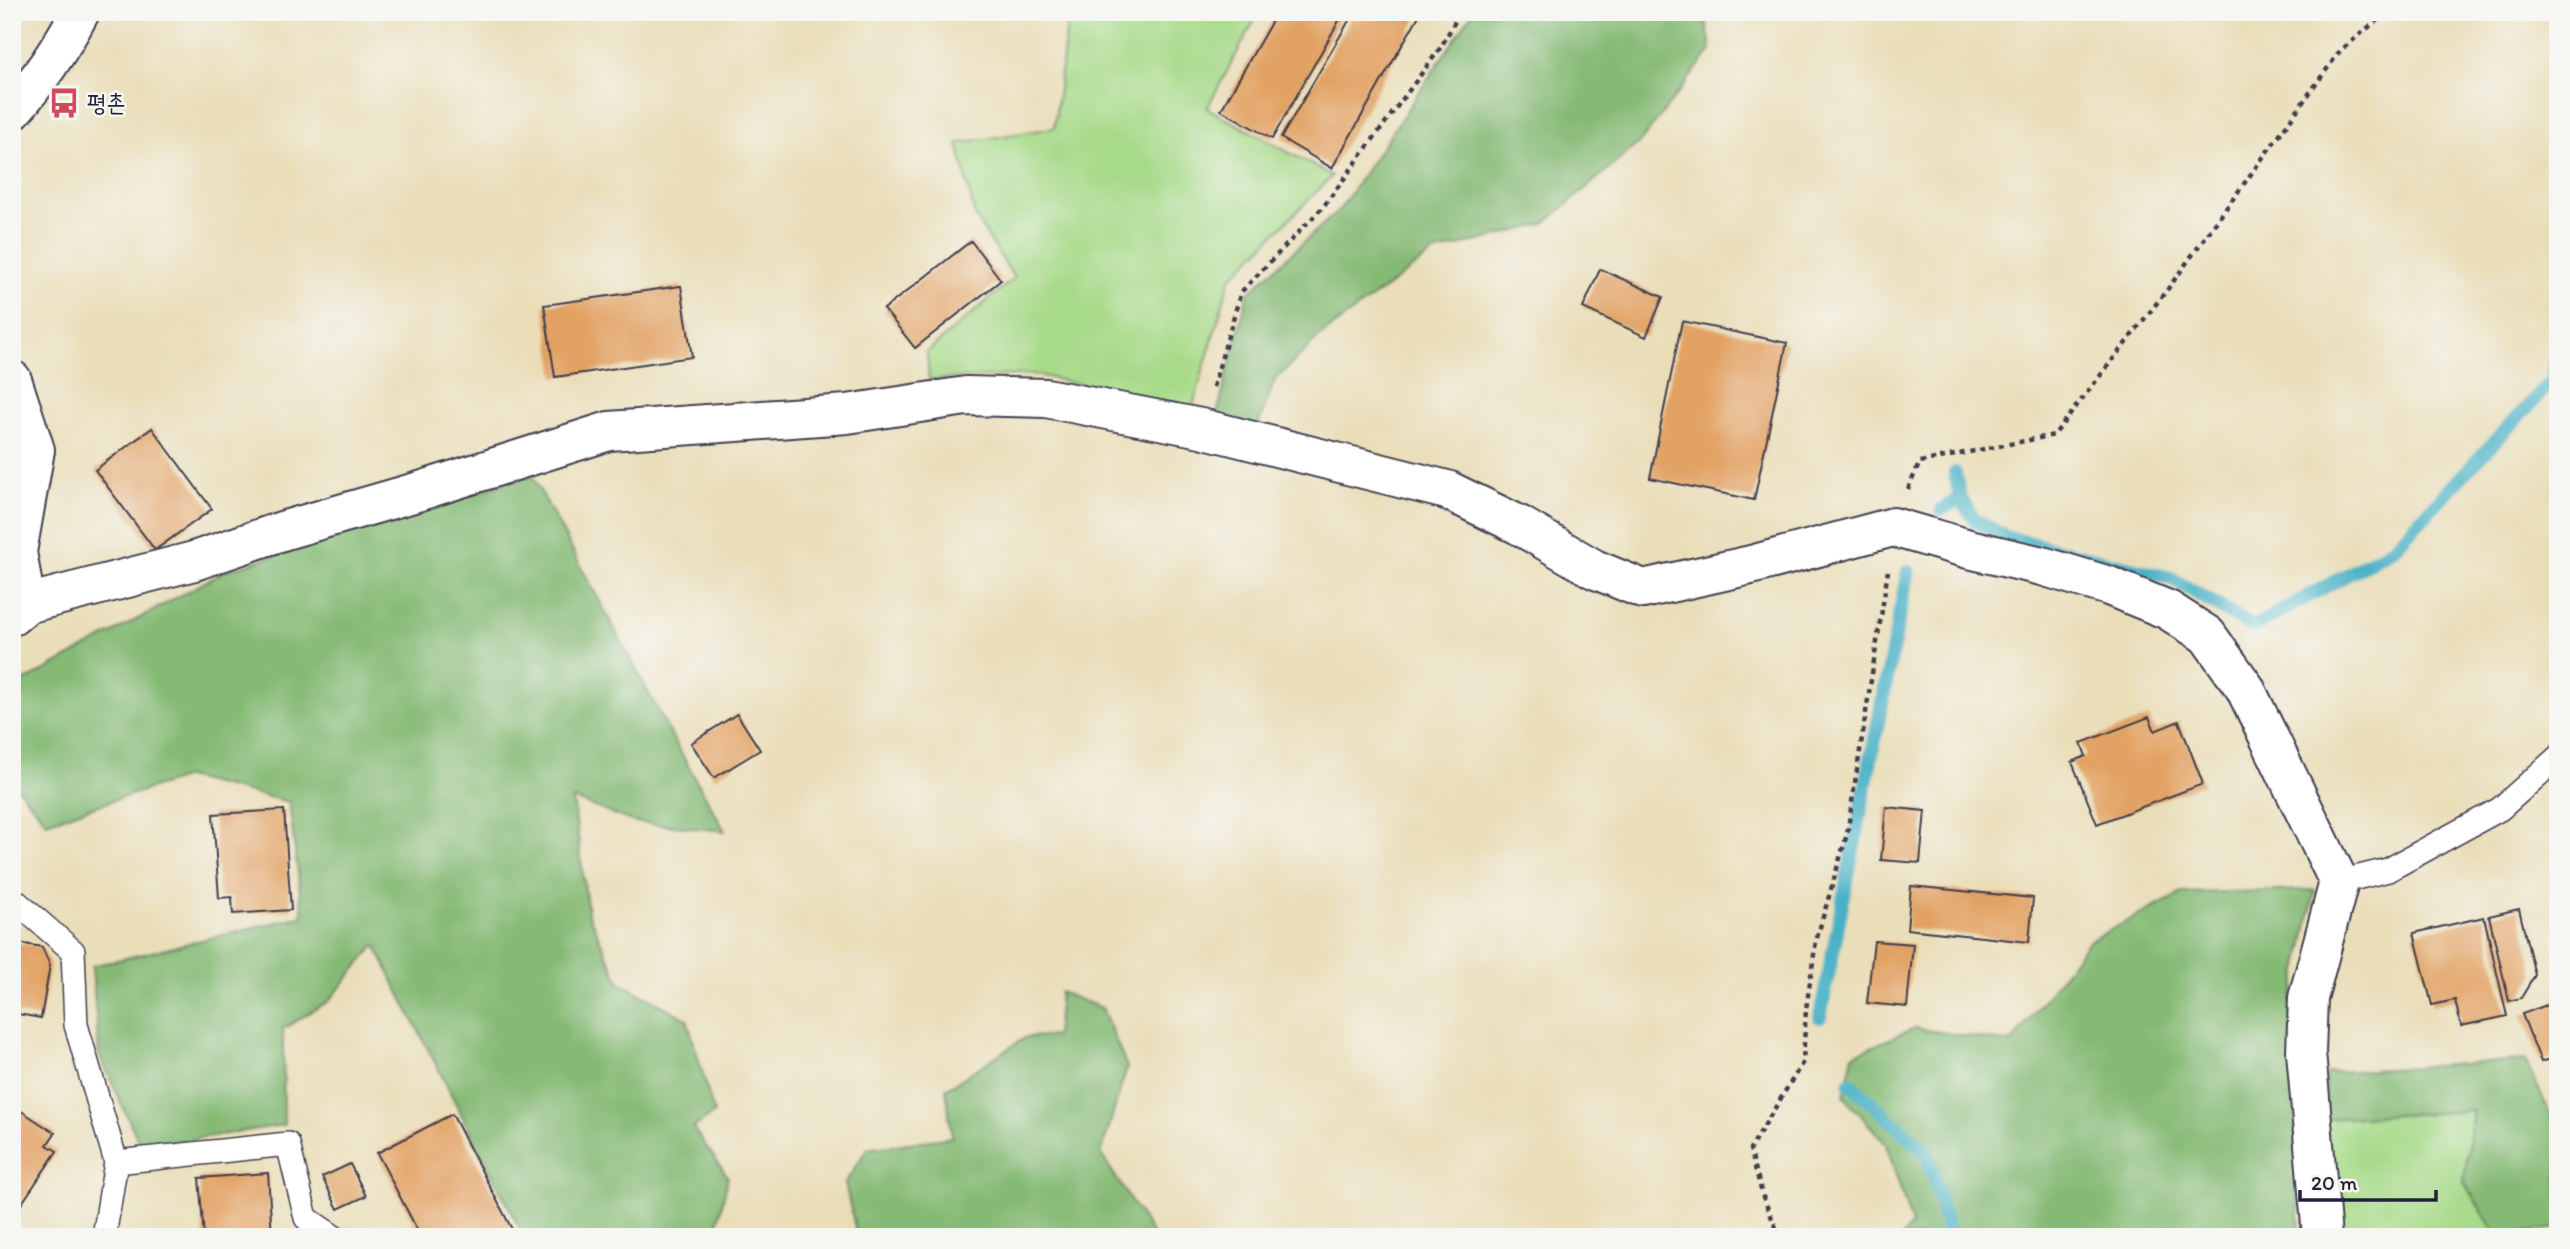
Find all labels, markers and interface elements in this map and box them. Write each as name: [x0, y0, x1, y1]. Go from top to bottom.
bus stop icon: 평촌: [47, 86, 81, 120]
place label: 평촌: [87, 88, 126, 117]
scale bar: [2300, 1158, 2437, 1202]
text: 20 m: [2311, 1170, 2358, 1195]

